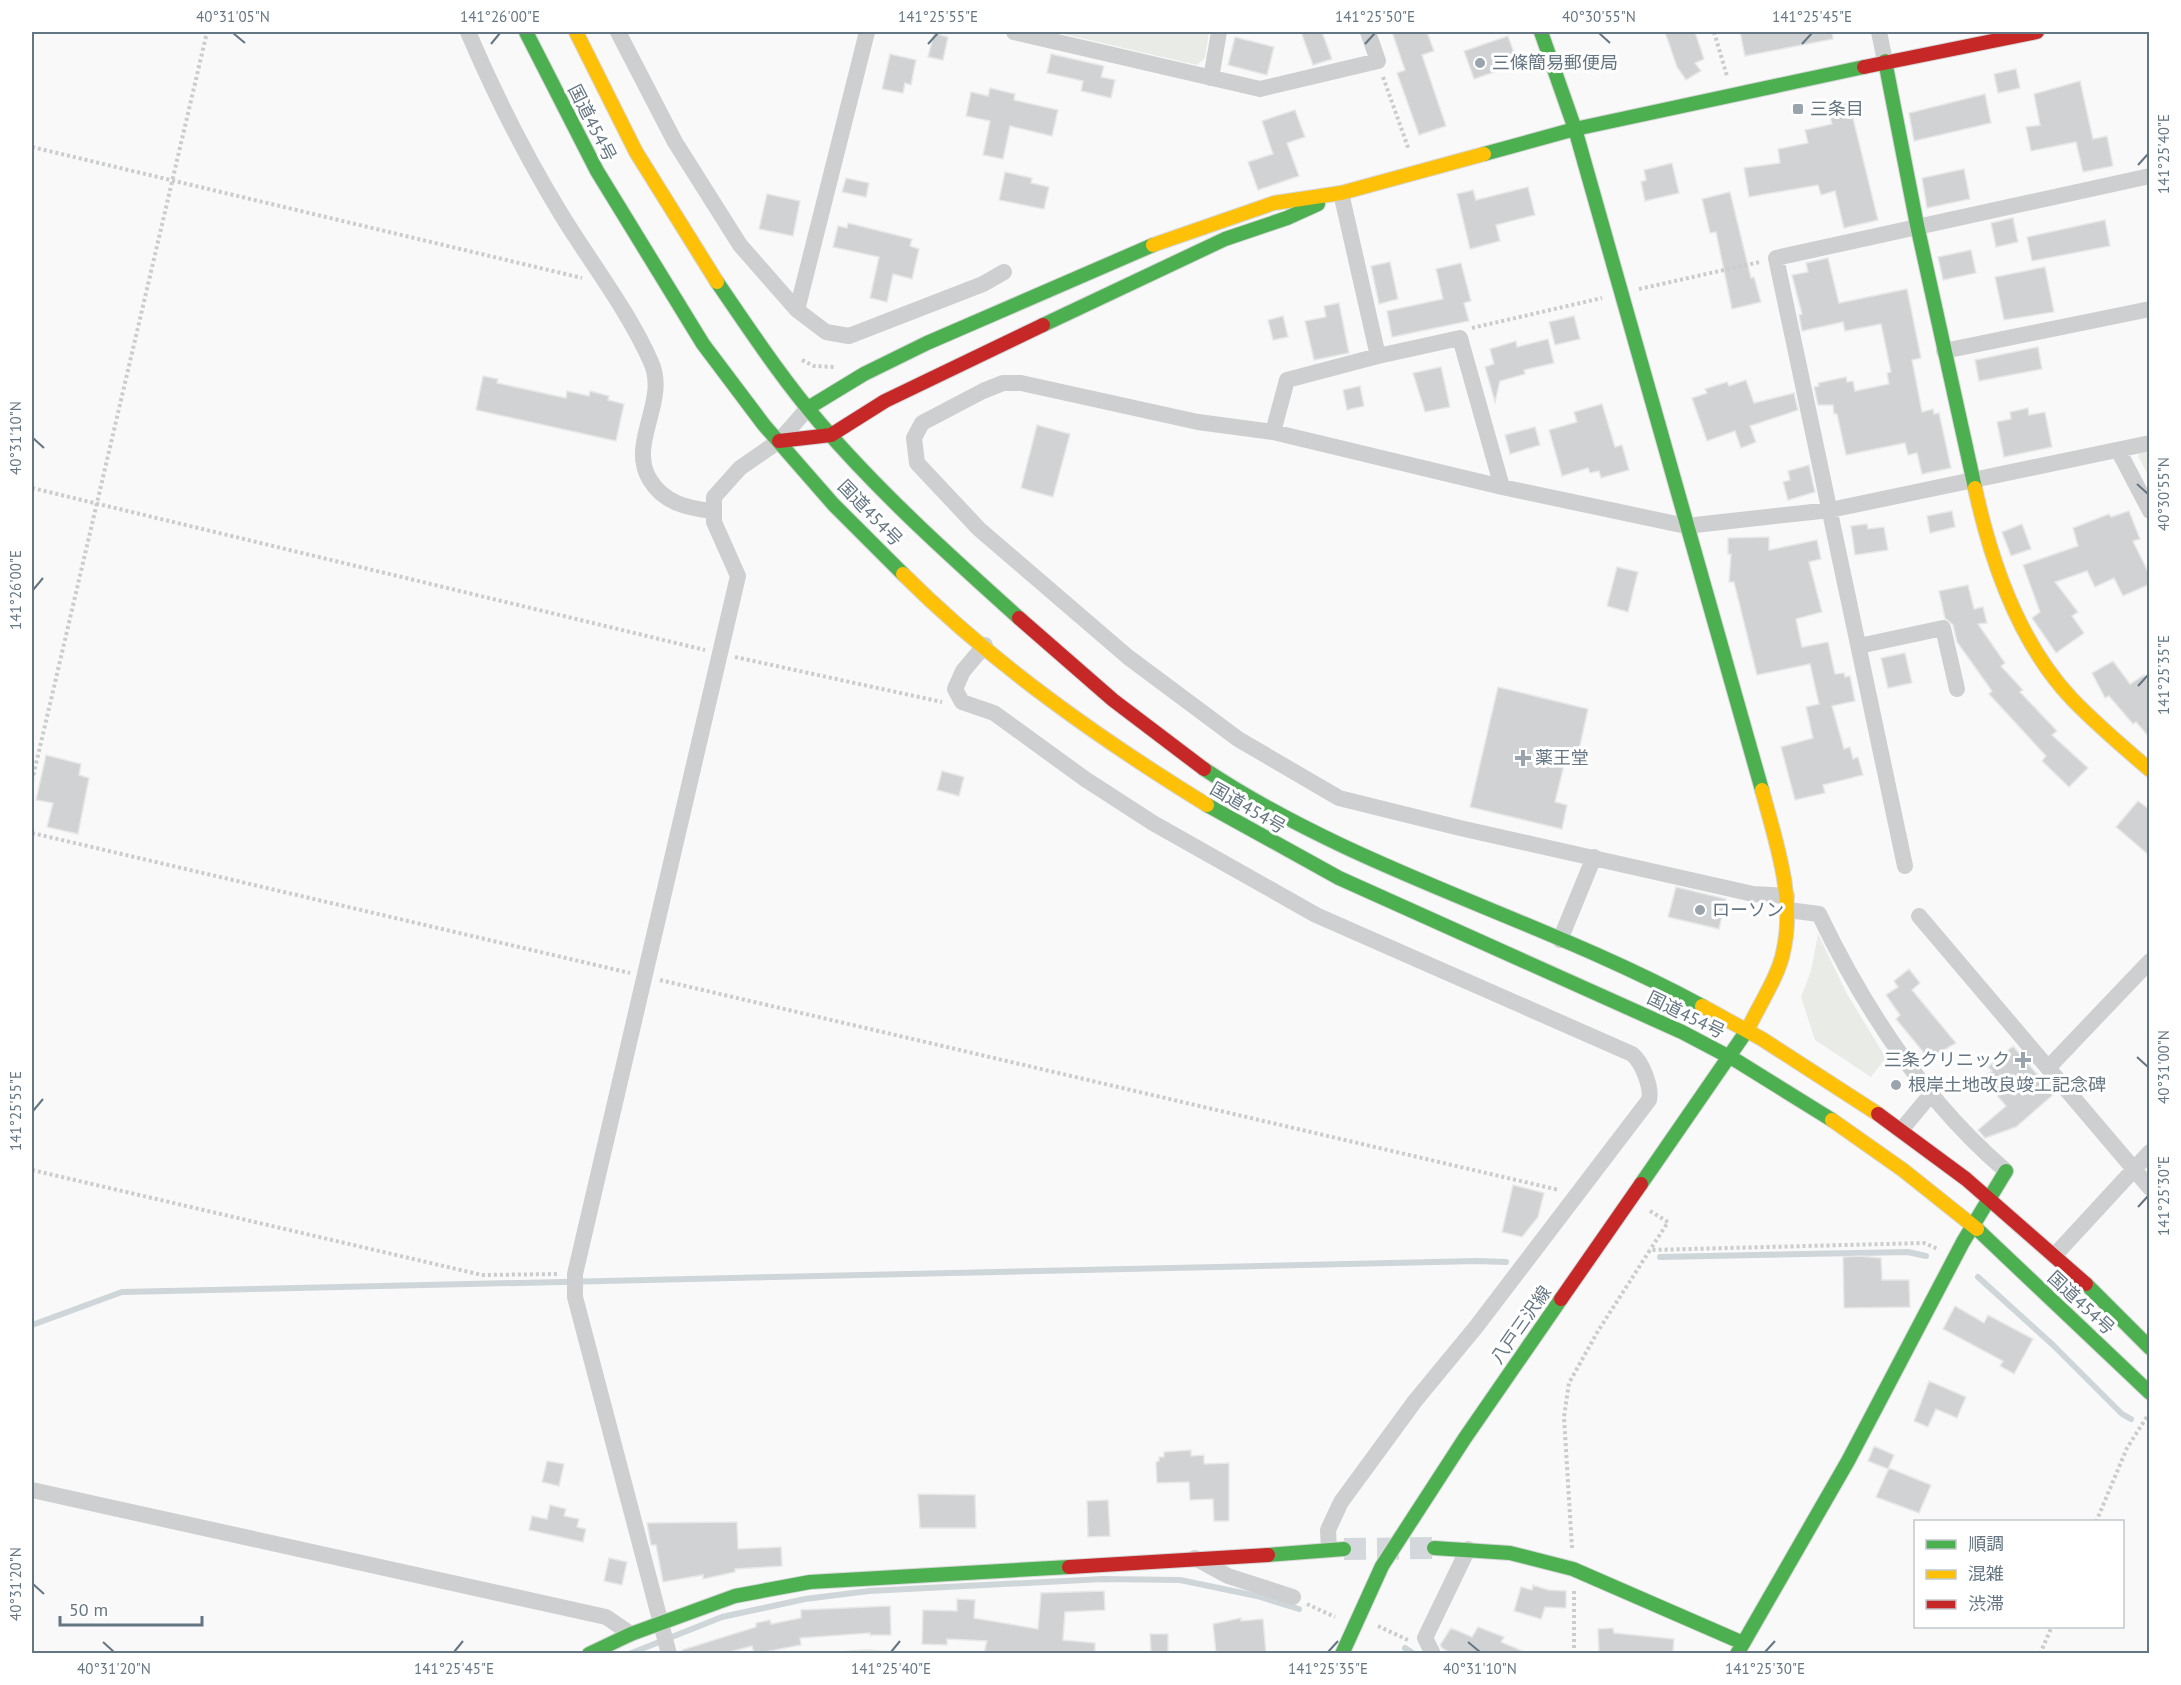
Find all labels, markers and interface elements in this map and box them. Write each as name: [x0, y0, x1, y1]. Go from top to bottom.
text: 40°31'05"N: [196, 7, 270, 26]
text: 141°26'00"E: [460, 7, 540, 26]
text: 141°25'55"E: [898, 7, 978, 26]
text: 141°25'50"E: [1335, 7, 1415, 26]
text: 40°30'55"N: [1562, 7, 1636, 26]
text: 141°25'45"E: [1772, 7, 1852, 26]
place label: 三條簡易郵便局: [1492, 51, 1618, 74]
marker: 三條簡易郵便局: [1473, 56, 1487, 70]
street label: 国道454号: [563, 80, 622, 165]
place label: 三条目: [1810, 97, 1864, 120]
marker: 三条目: [1791, 102, 1805, 116]
text: 141°25'40"E: [2154, 114, 2173, 194]
text: 40°31'10"N: [6, 401, 25, 475]
text: 40°30'55"N: [2154, 457, 2173, 531]
street label: 国道454号: [833, 475, 908, 551]
text: 141°26'00"E: [6, 550, 25, 630]
text: 141°25'35"E: [2154, 635, 2173, 715]
place label: 薬王堂: [1535, 746, 1589, 769]
marker: 薬王堂: [1516, 751, 1530, 765]
street label: 国道454号: [1206, 777, 1290, 838]
place label: ローソン: [1712, 898, 1784, 921]
marker: ローソン: [1693, 903, 1707, 917]
street label: 国道454号: [1644, 986, 1729, 1043]
text: 40°31'00"N: [2154, 1030, 2173, 1104]
place label: 三条クリニック: [1884, 1048, 2010, 1071]
marker: 三条クリニック: [2014, 1051, 2032, 1069]
text: 141°25'55"E: [6, 1071, 25, 1151]
place label: 根岸土地改良竣工記念碑: [1908, 1073, 2106, 1096]
marker: 根岸土地改良竣工記念碑: [1889, 1078, 1903, 1092]
text: 141°25'30"E: [2154, 1156, 2173, 1236]
street label: 国道454号: [2043, 1266, 2120, 1339]
street label: 八戸三沢線: [1485, 1281, 1556, 1368]
legend: [1914, 1520, 2124, 1628]
text: 順調: [1968, 1532, 2004, 1555]
text: 40°31'20"N: [6, 1547, 25, 1621]
text: 混雑: [1968, 1562, 2004, 1585]
scale bar: [60, 1589, 202, 1627]
text: 渋滞: [1968, 1592, 2004, 1615]
text: 50 m: [69, 1598, 108, 1621]
text: 40°31'20"N: [77, 1659, 151, 1678]
text: 141°25'45"E: [414, 1659, 494, 1678]
text: 141°25'40"E: [851, 1659, 931, 1678]
text: 141°25'35"E: [1288, 1659, 1368, 1678]
text: 40°31'10"N: [1443, 1659, 1517, 1678]
text: 141°25'30"E: [1725, 1659, 1805, 1678]

